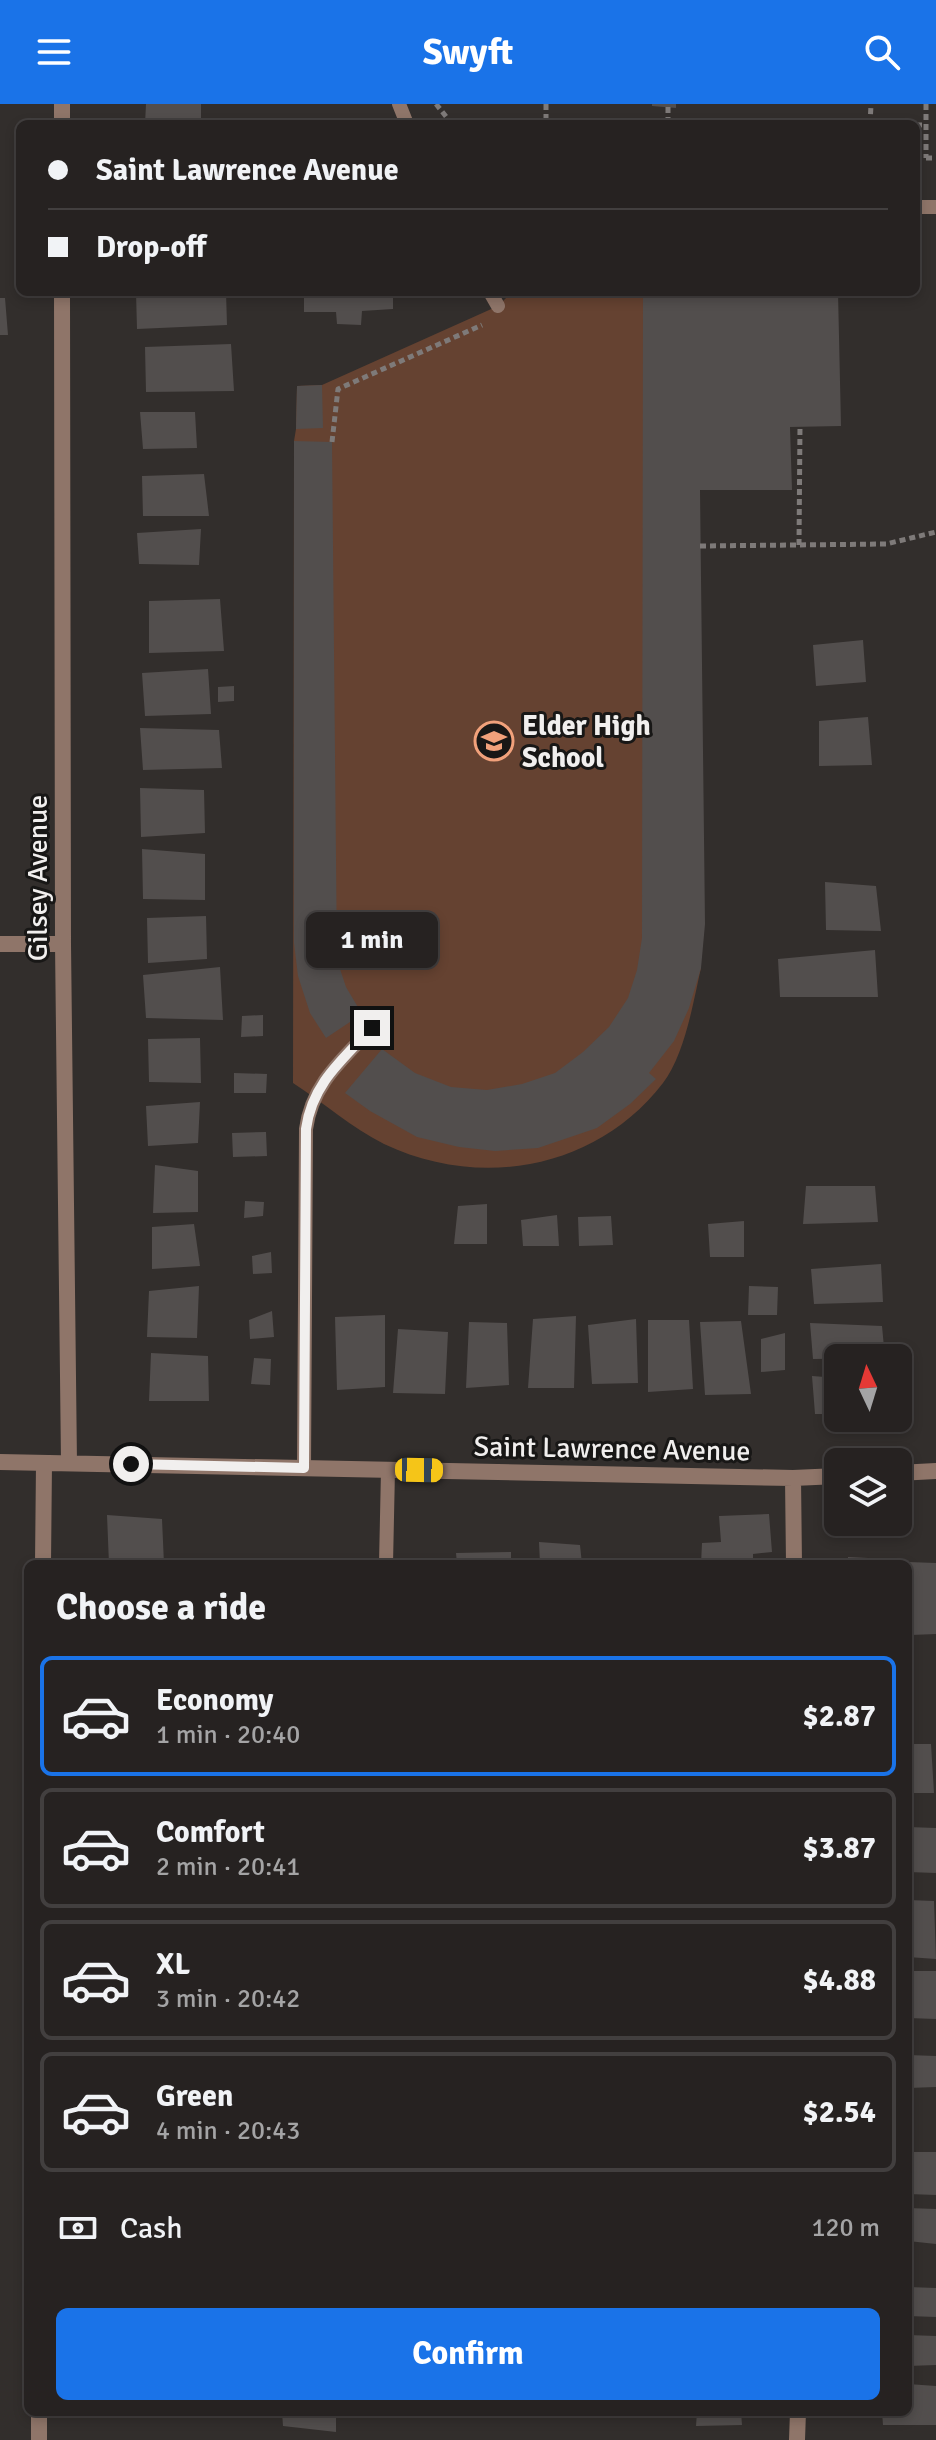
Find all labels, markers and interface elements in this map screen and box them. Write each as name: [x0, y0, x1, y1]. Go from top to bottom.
icon: menu: [32, 30, 76, 74]
text: Swyft: [423, 30, 513, 75]
icon: search: [860, 30, 904, 74]
text: Saint Lawrence Avenue: [96, 152, 399, 189]
text: Drop-off: [96, 229, 206, 266]
place label: Elder High School: [522, 709, 651, 775]
school or university icon: Elder High School: [473, 720, 515, 762]
street label: Gilsey Avenue: [21, 795, 55, 961]
callout: 1 min: [306, 912, 438, 968]
text: 1 min: [341, 924, 403, 956]
route end: [354, 1010, 390, 1046]
north arrow: [824, 1344, 912, 1432]
map controls: [824, 1344, 912, 1536]
street label: Saint Lawrence Avenue: [473, 1430, 751, 1468]
route start: [113, 1446, 149, 1482]
button: layers: [824, 1448, 912, 1536]
car: [395, 1458, 443, 1482]
text: Choose a ride: [56, 1585, 266, 1630]
icon: car: [60, 1680, 132, 1752]
text: Economy: [156, 1682, 273, 1719]
text: $2.87: [803, 1698, 876, 1735]
text: 1 min · 20:40: [156, 1719, 300, 1751]
icon: car: [60, 1812, 132, 1884]
text: Comfort: [156, 1814, 265, 1851]
text: $3.87: [803, 1830, 876, 1867]
text: 2 min · 20:41: [156, 1851, 300, 1883]
icon: car: [60, 1944, 132, 2016]
text: XL: [156, 1946, 190, 1983]
text: $4.88: [803, 1962, 876, 1999]
text: 3 min · 20:42: [156, 1983, 300, 2015]
icon: car: [60, 2076, 132, 2148]
text: Green: [156, 2078, 233, 2115]
text: $2.54: [803, 2094, 876, 2131]
text: 4 min · 20:43: [156, 2115, 300, 2147]
icon: cash: [56, 2206, 100, 2250]
text: Cash: [120, 2210, 183, 2247]
text: 120 m: [811, 2212, 880, 2244]
button: Confirm: [56, 2308, 880, 2400]

